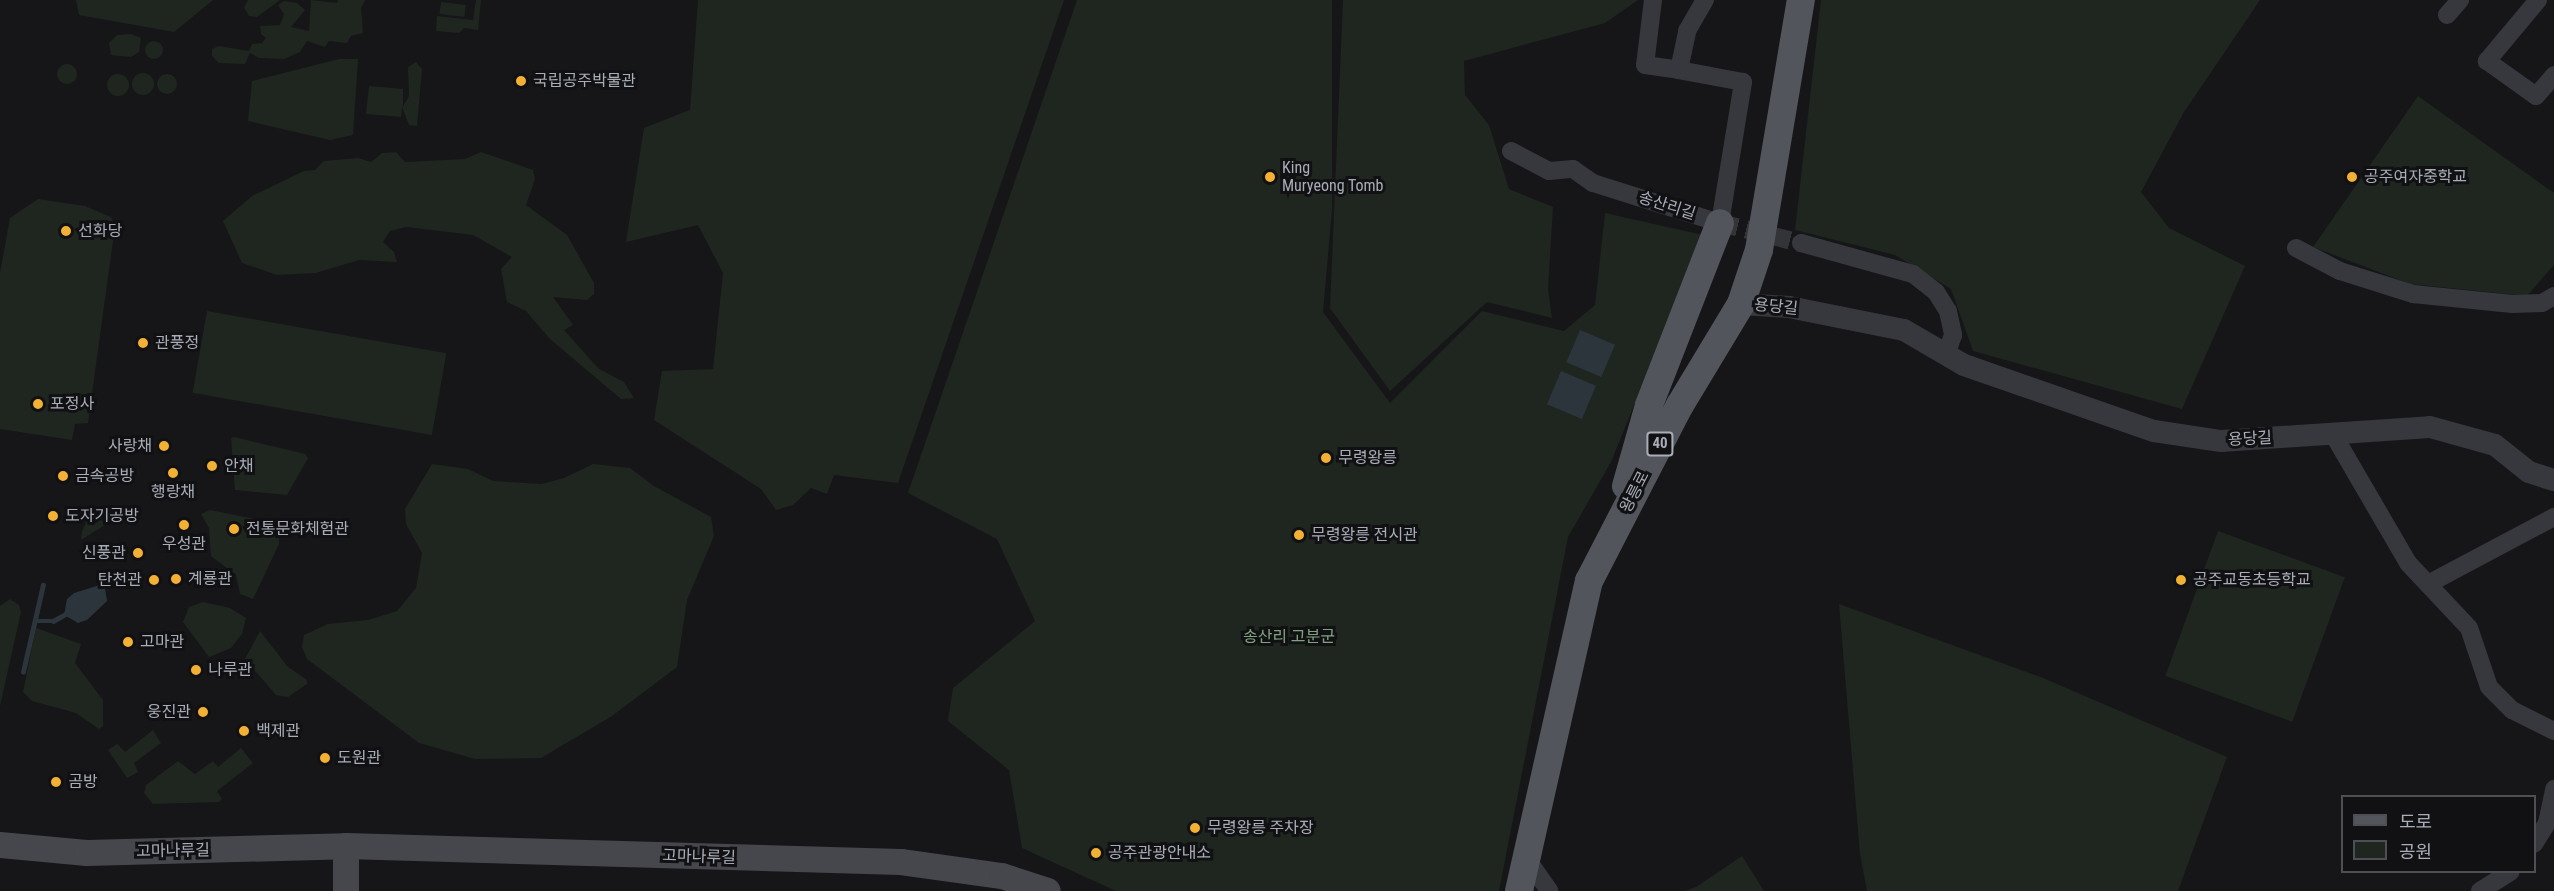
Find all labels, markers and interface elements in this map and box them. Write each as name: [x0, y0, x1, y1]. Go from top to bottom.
place label: 국립공주박물관: [533, 71, 636, 91]
marker: 국립공주박물관: [514, 74, 528, 88]
place label: King Muryeong Tomb: [1282, 158, 1384, 196]
place label: 공주여자중학교: [2364, 167, 2467, 187]
marker: King Muryeong Tomb: [1263, 170, 1277, 184]
marker: 공주여자중학교: [2345, 170, 2359, 184]
street label: 송산리길: [1636, 188, 1698, 224]
place label: 선화당: [78, 221, 122, 241]
marker: 선화당: [59, 224, 73, 238]
street label: 용당길: [1753, 295, 1799, 319]
place label: 관풍정: [155, 333, 199, 353]
marker: 관풍정: [136, 336, 150, 350]
place label: 포정사: [50, 394, 94, 414]
marker: 포정사: [31, 397, 45, 411]
street label: 용당길: [2227, 428, 2273, 450]
road number: 40: [1645, 432, 1675, 456]
place label: 사랑채: [108, 436, 152, 456]
marker: 사랑채: [157, 439, 171, 453]
place label: 무령왕릉: [1338, 448, 1397, 468]
marker: 무령왕릉: [1319, 451, 1333, 465]
place label: 안채: [224, 456, 253, 476]
marker: 안채: [205, 459, 219, 473]
place label: 금속공방: [75, 466, 134, 486]
marker: 행랑채: [166, 466, 180, 480]
street label: 왕릉로: [1616, 468, 1654, 516]
marker: 금속공방: [56, 469, 70, 483]
place label: 행랑채: [151, 482, 195, 502]
place label: 도자기공방: [65, 506, 139, 526]
marker: 도자기공방: [46, 509, 60, 523]
marker: 우성관: [177, 518, 191, 532]
place label: 전통문화체험관: [246, 519, 349, 539]
marker: 전통문화체험관: [227, 522, 241, 536]
place label: 무령왕릉 전시관: [1311, 525, 1418, 545]
marker: 무령왕릉 전시관: [1292, 528, 1306, 542]
place label: 우성관: [162, 534, 206, 554]
place label: 신풍관: [82, 543, 126, 563]
marker: 신풍관: [131, 546, 145, 560]
place label: 계룡관: [188, 569, 232, 589]
place label: 탄천관: [98, 570, 142, 590]
place label: 공주교동초등학교: [2193, 570, 2311, 590]
marker: 계룡관: [169, 572, 183, 586]
marker: 탄천관: [147, 573, 161, 587]
marker: 공주교동초등학교: [2174, 573, 2188, 587]
park label: 송산리 고분군: [1243, 627, 1335, 647]
place label: 고마관: [140, 632, 184, 652]
marker: 고마관: [121, 635, 135, 649]
place label: 나루관: [208, 660, 252, 680]
marker: 나루관: [189, 663, 203, 677]
place label: 웅진관: [147, 702, 191, 722]
marker: 웅진관: [196, 705, 210, 719]
place label: 백제관: [256, 721, 300, 741]
marker: 백제관: [237, 724, 251, 738]
place label: 도원관: [337, 748, 381, 768]
marker: 도원관: [318, 751, 332, 765]
place label: 곰방: [68, 772, 97, 792]
marker: 곰방: [49, 775, 63, 789]
legend: [2341, 795, 2536, 873]
text: 도로: [2399, 811, 2432, 832]
place label: 무령왕릉 주차장: [1207, 818, 1314, 838]
marker: 무령왕릉 주차장: [1188, 821, 1202, 835]
street label: 고마나루길: [136, 841, 210, 861]
text: 공원: [2399, 841, 2432, 862]
place label: 공주관광안내소: [1108, 843, 1211, 863]
street label: 고마나루길: [662, 846, 736, 868]
marker: 공주관광안내소: [1089, 846, 1103, 860]

